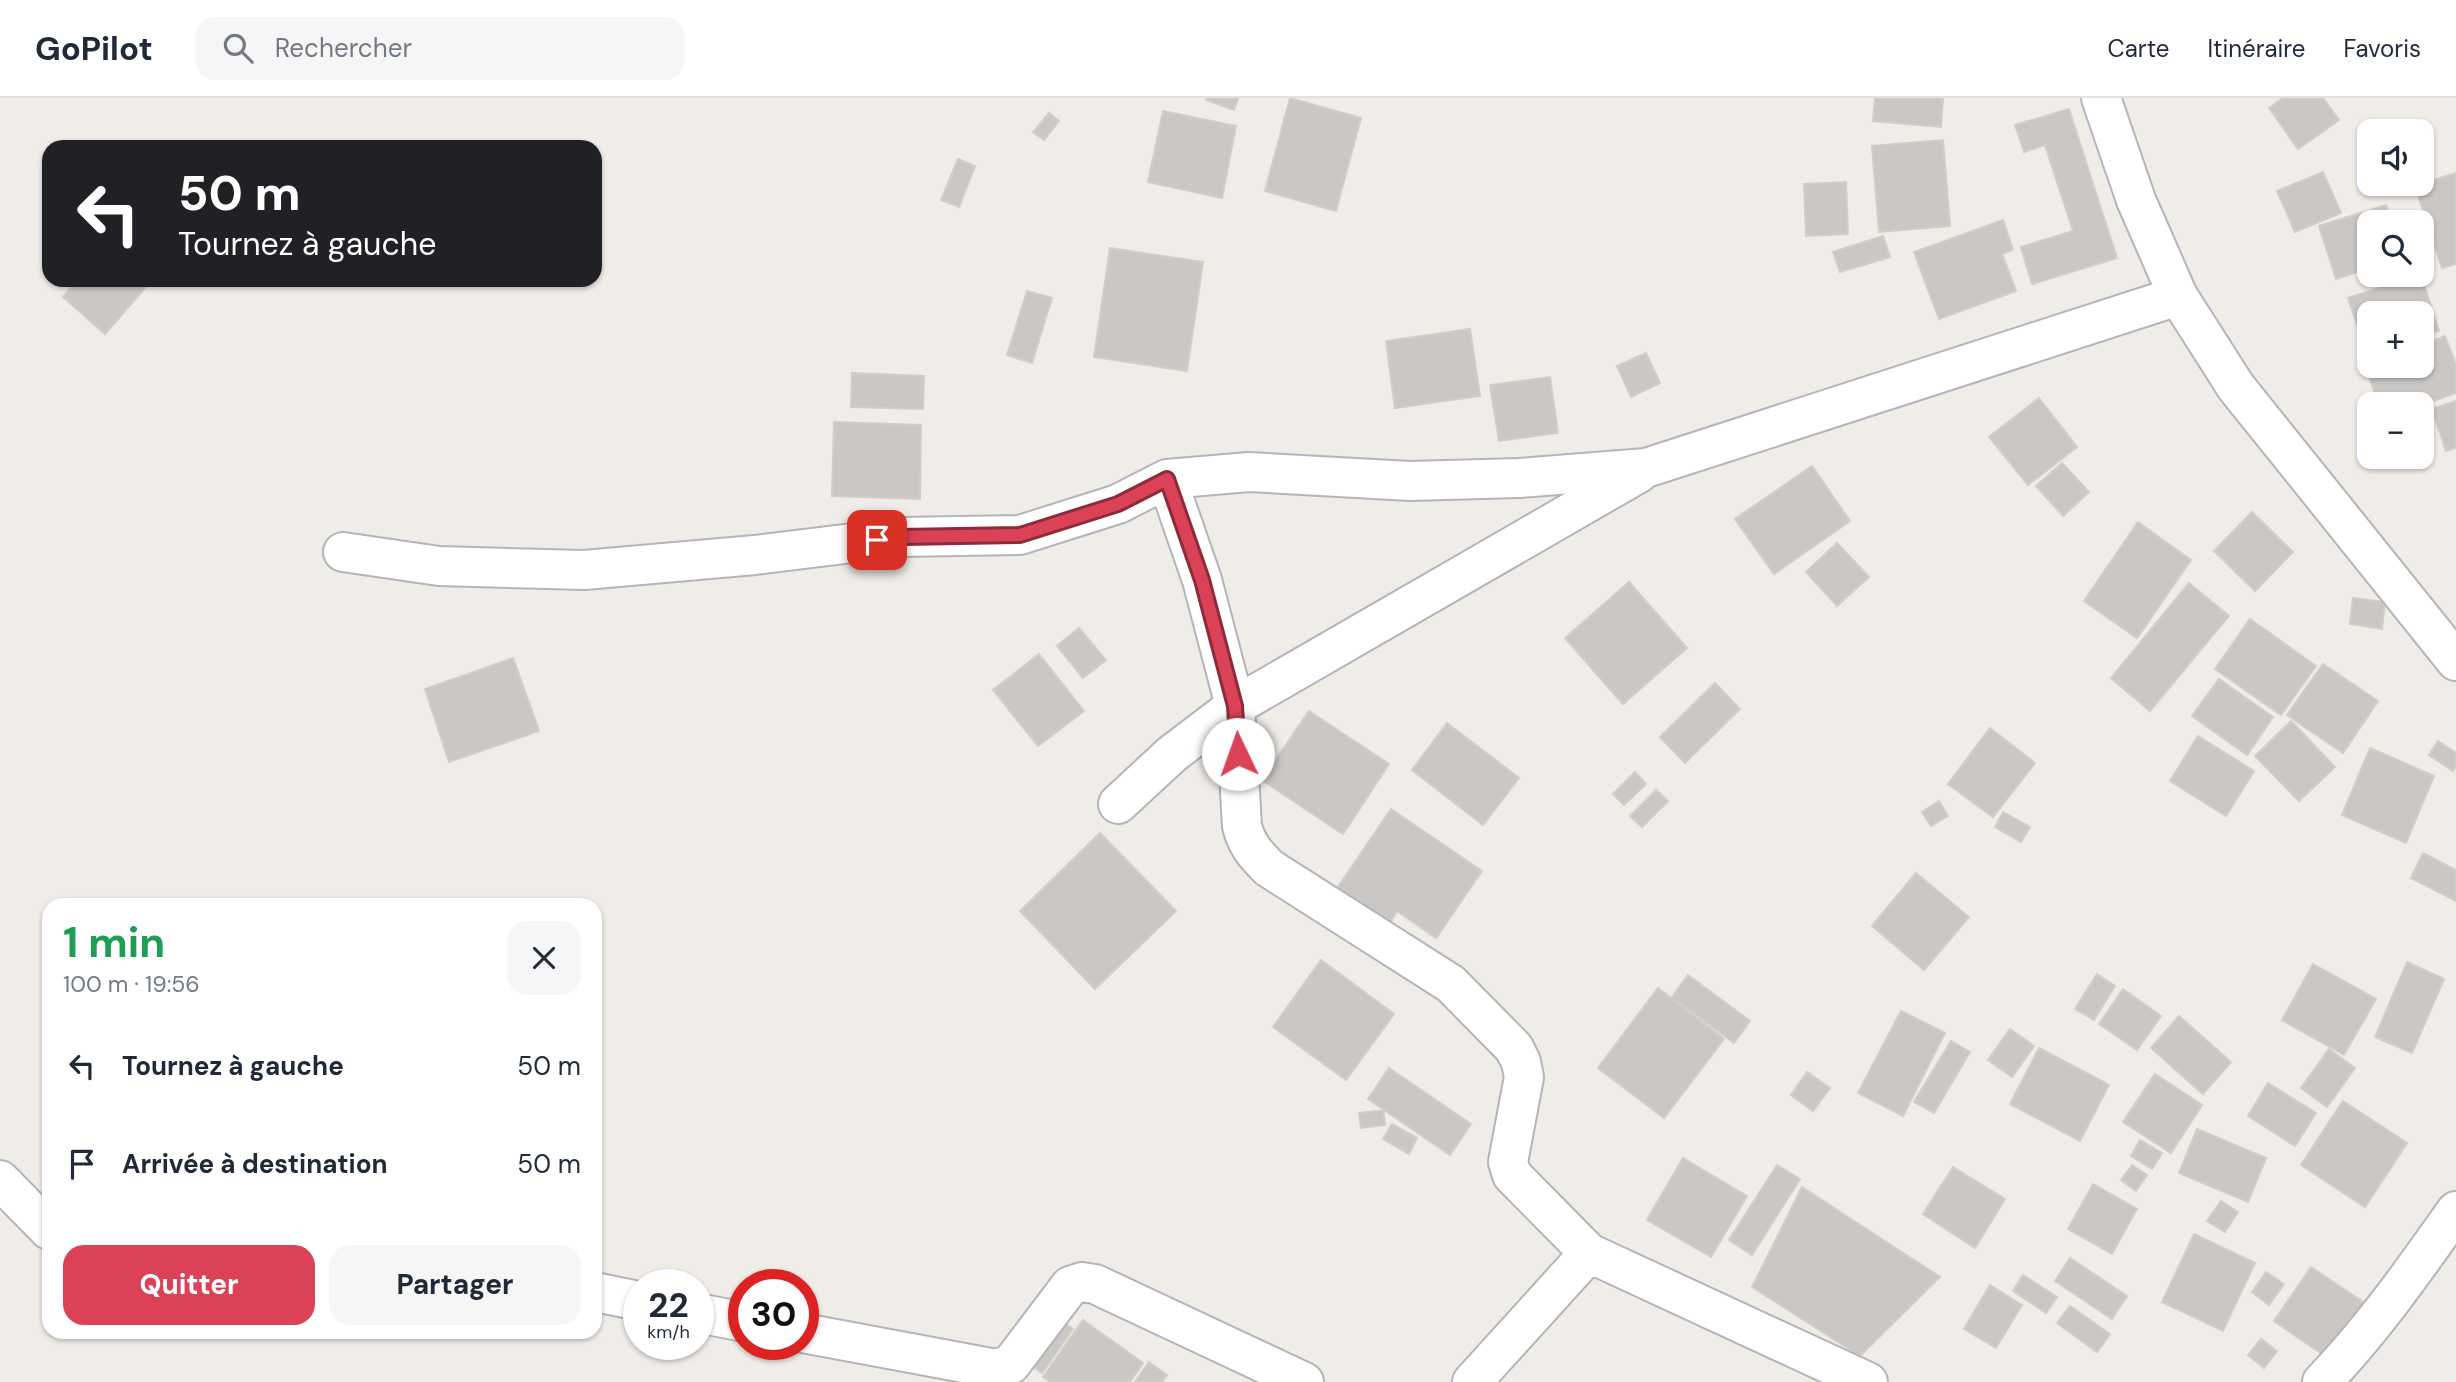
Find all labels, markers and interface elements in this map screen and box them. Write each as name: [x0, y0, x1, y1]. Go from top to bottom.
search box: [195, 17, 685, 80]
text: GoPilot: [35, 27, 153, 70]
icon: search: [219, 29, 257, 67]
text: Rechercher: [275, 31, 412, 65]
text: Carte: [2108, 33, 2169, 64]
text: Itinéraire: [2207, 33, 2305, 64]
text: Favoris: [2343, 33, 2421, 64]
map controls: [2357, 119, 2434, 469]
button: sound: [2357, 119, 2434, 196]
text: 50 m: [178, 161, 301, 225]
icon: left: [63, 168, 154, 259]
button: search: [2357, 210, 2434, 287]
text: Tournez à gauche: [178, 223, 436, 265]
button: +: [2357, 301, 2434, 378]
button: −: [2357, 392, 2434, 469]
pin: [847, 510, 907, 570]
icon: arrive: [858, 521, 896, 559]
position arrow: [1201, 717, 1275, 791]
text: 1 min: [63, 915, 165, 970]
button: close: [507, 921, 581, 995]
text: 100 m · 19:56: [63, 969, 200, 999]
icon: left: [63, 1047, 101, 1085]
text: Tournez à gauche: [122, 1049, 344, 1083]
text: 50 m: [517, 1049, 581, 1083]
icon: arrive: [63, 1145, 101, 1183]
text: Arrivée à destination: [122, 1147, 388, 1181]
text: 50 m: [517, 1147, 581, 1181]
button: Quitter: [63, 1245, 315, 1325]
button: Partager: [329, 1245, 581, 1325]
speed limit sign: 30: [728, 1269, 819, 1360]
text: 22: [648, 1282, 689, 1328]
text: km/h: [647, 1320, 690, 1344]

